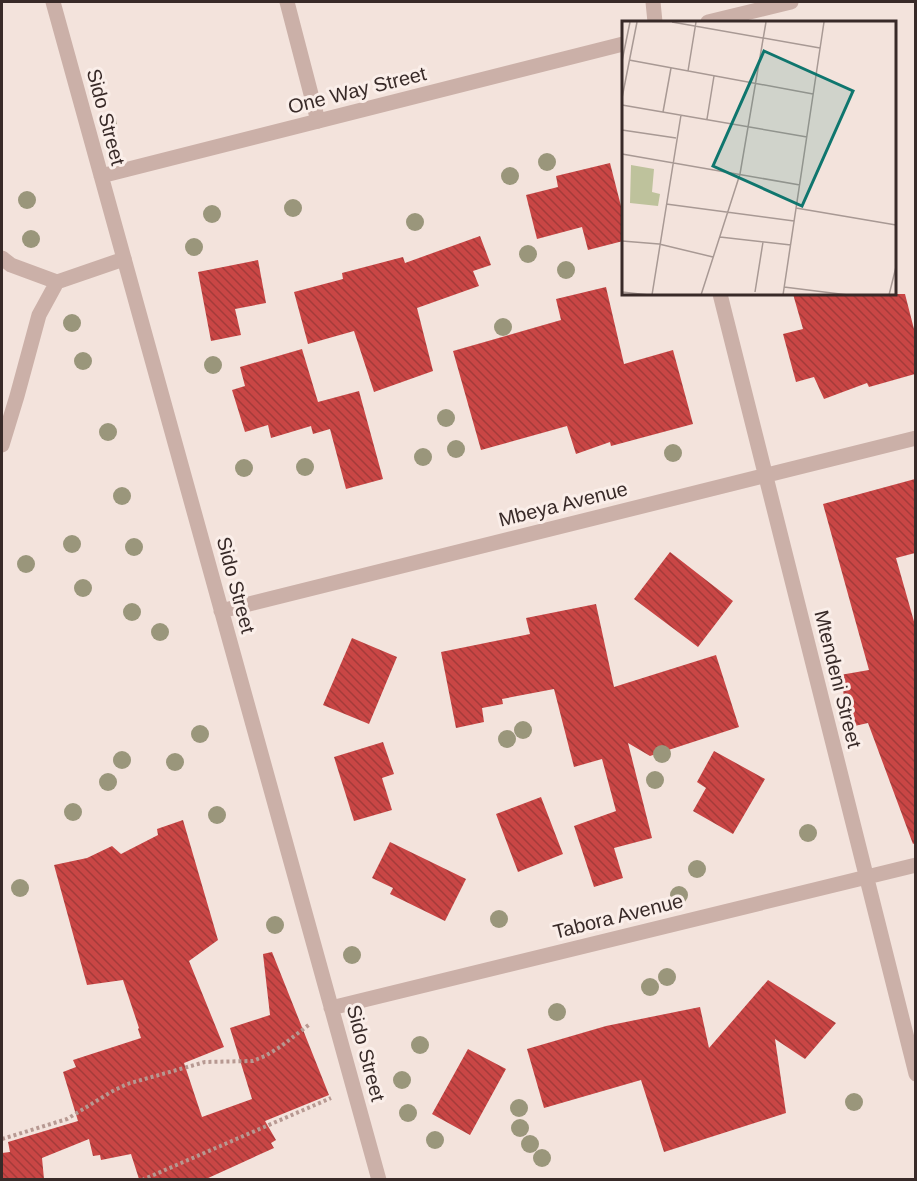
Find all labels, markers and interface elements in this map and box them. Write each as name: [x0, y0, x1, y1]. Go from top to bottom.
inset map: [622, 21, 896, 296]
street label: One Way Street: [286, 62, 429, 118]
street label: Sido Street: [83, 66, 130, 168]
street label: Mbeya Avenue: [496, 477, 630, 531]
street label: Sido Street: [213, 534, 260, 636]
street label: Mtendeni Street: [810, 608, 866, 751]
street label: Tabora Avenue: [551, 889, 685, 943]
street label: Sido Street: [343, 1002, 390, 1104]

